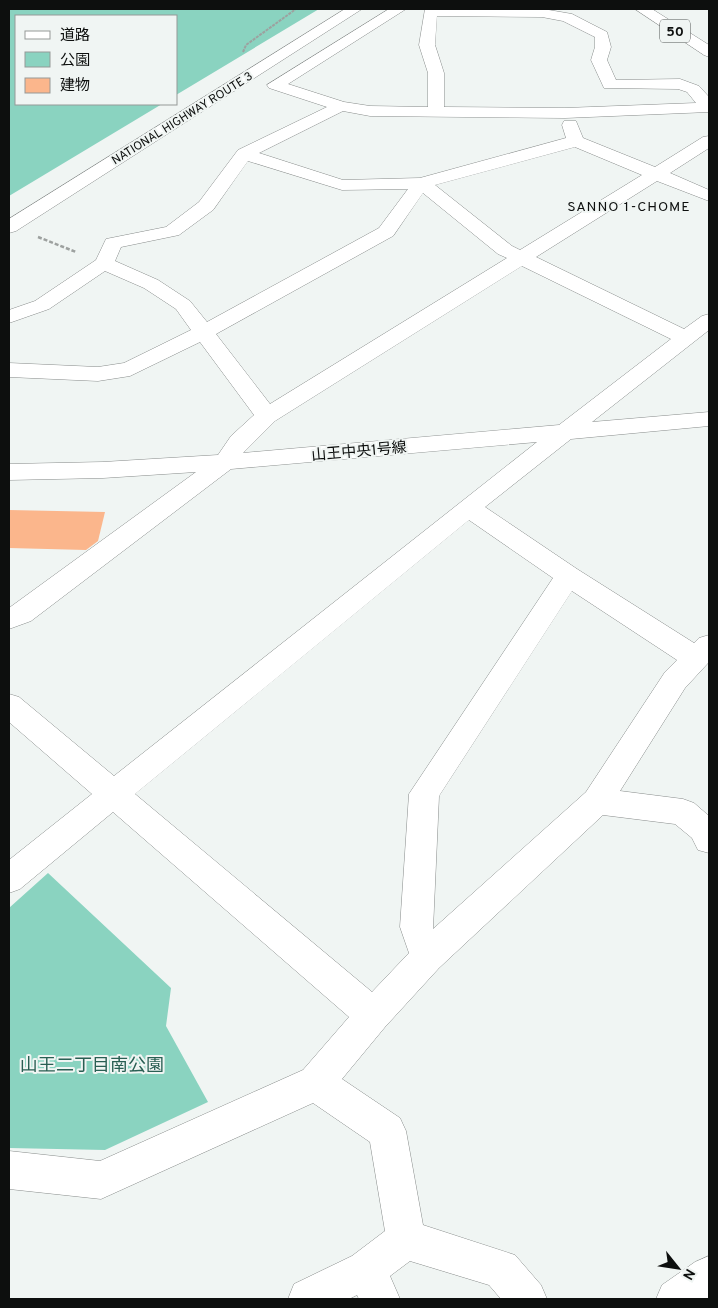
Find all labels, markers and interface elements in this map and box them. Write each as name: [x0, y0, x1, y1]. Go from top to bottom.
legend: [15, 15, 178, 105]
road number: 50: [660, 20, 690, 42]
text: 道路: [60, 27, 90, 46]
text: 公園: [60, 52, 90, 71]
street label: NATIONAL HIGHWAY ROUTE 3: [109, 69, 256, 169]
text: 建物: [60, 77, 90, 96]
district label: SANNO 1-CHOME: [567, 199, 691, 216]
street label: 山王中央1号線: [311, 439, 408, 466]
park label: 山王二丁目南公園: [20, 1055, 164, 1078]
north arrow: [653, 1243, 703, 1293]
text: N: [678, 1265, 698, 1282]

